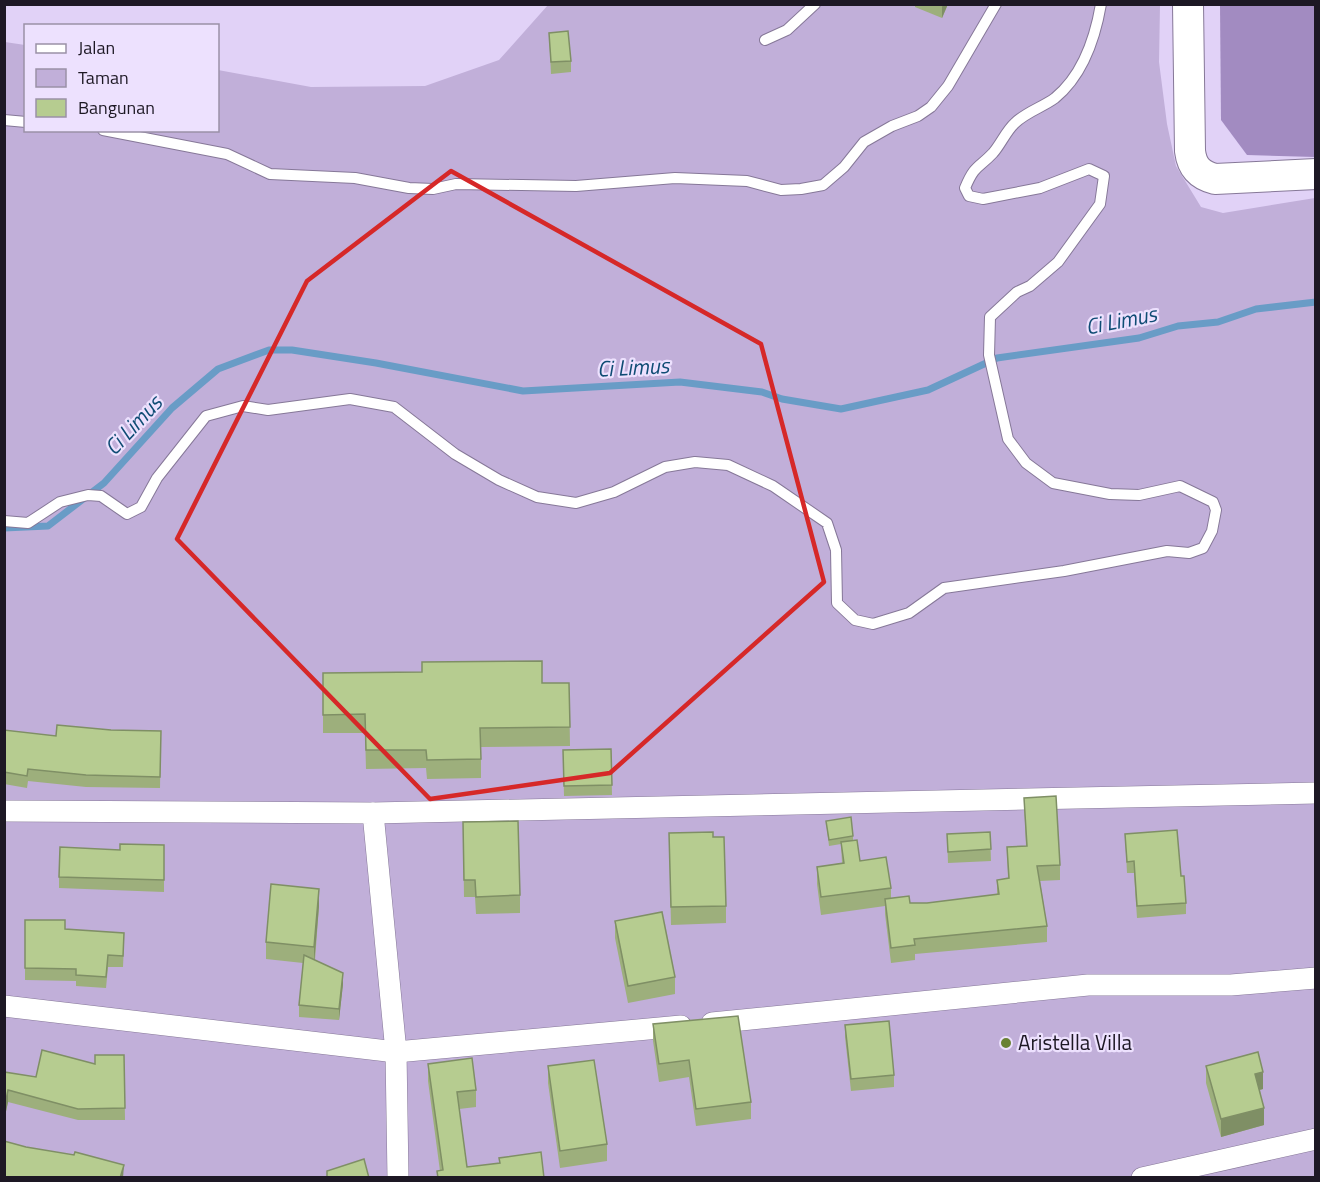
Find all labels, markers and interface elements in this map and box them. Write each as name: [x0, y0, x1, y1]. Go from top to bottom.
legend: [24, 24, 219, 132]
text: Jalan: [78, 34, 115, 61]
text: Taman: [78, 64, 129, 91]
text: Bangunan: [78, 94, 155, 121]
water label: Ci Limus: [1082, 296, 1161, 344]
water label: Ci Limus: [596, 348, 671, 386]
water label: Ci Limus: [96, 386, 171, 463]
place label: Aristella Villa: [1018, 1026, 1132, 1058]
marker: Aristella Villa: [999, 1036, 1013, 1050]

